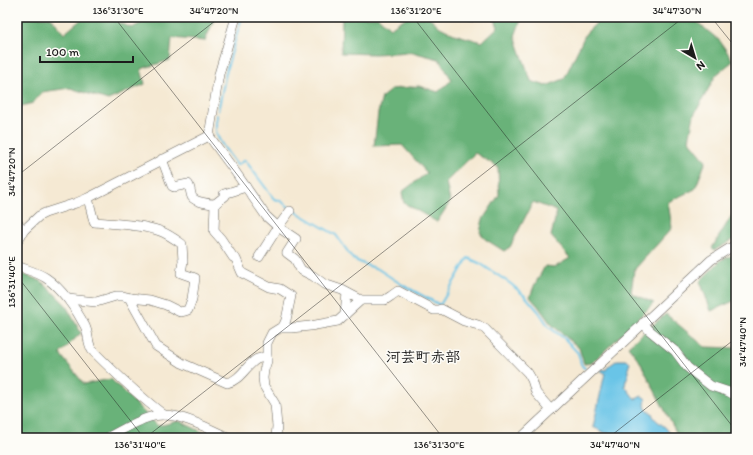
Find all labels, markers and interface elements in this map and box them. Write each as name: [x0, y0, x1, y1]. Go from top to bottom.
text: 136°31'30"E: [92, 4, 144, 17]
text: 34°47'20"N: [189, 4, 239, 17]
text: 136°31'20"E: [391, 4, 442, 17]
text: 34°47'30"N: [652, 4, 702, 17]
scale bar: [40, 38, 133, 64]
north arrow: [675, 38, 715, 78]
text: 100 m: [46, 45, 79, 59]
text: N: [694, 58, 708, 73]
text: 34°47'20"N: [5, 147, 18, 197]
text: 136°31'40"E: [5, 256, 18, 308]
text: 34°47'40"N: [736, 317, 749, 367]
district label: 河芸町赤部: [385, 348, 461, 366]
text: 136°31'40"E: [114, 438, 166, 451]
text: 136°31'30"E: [413, 438, 465, 451]
text: 34°47'40"N: [590, 438, 640, 451]

